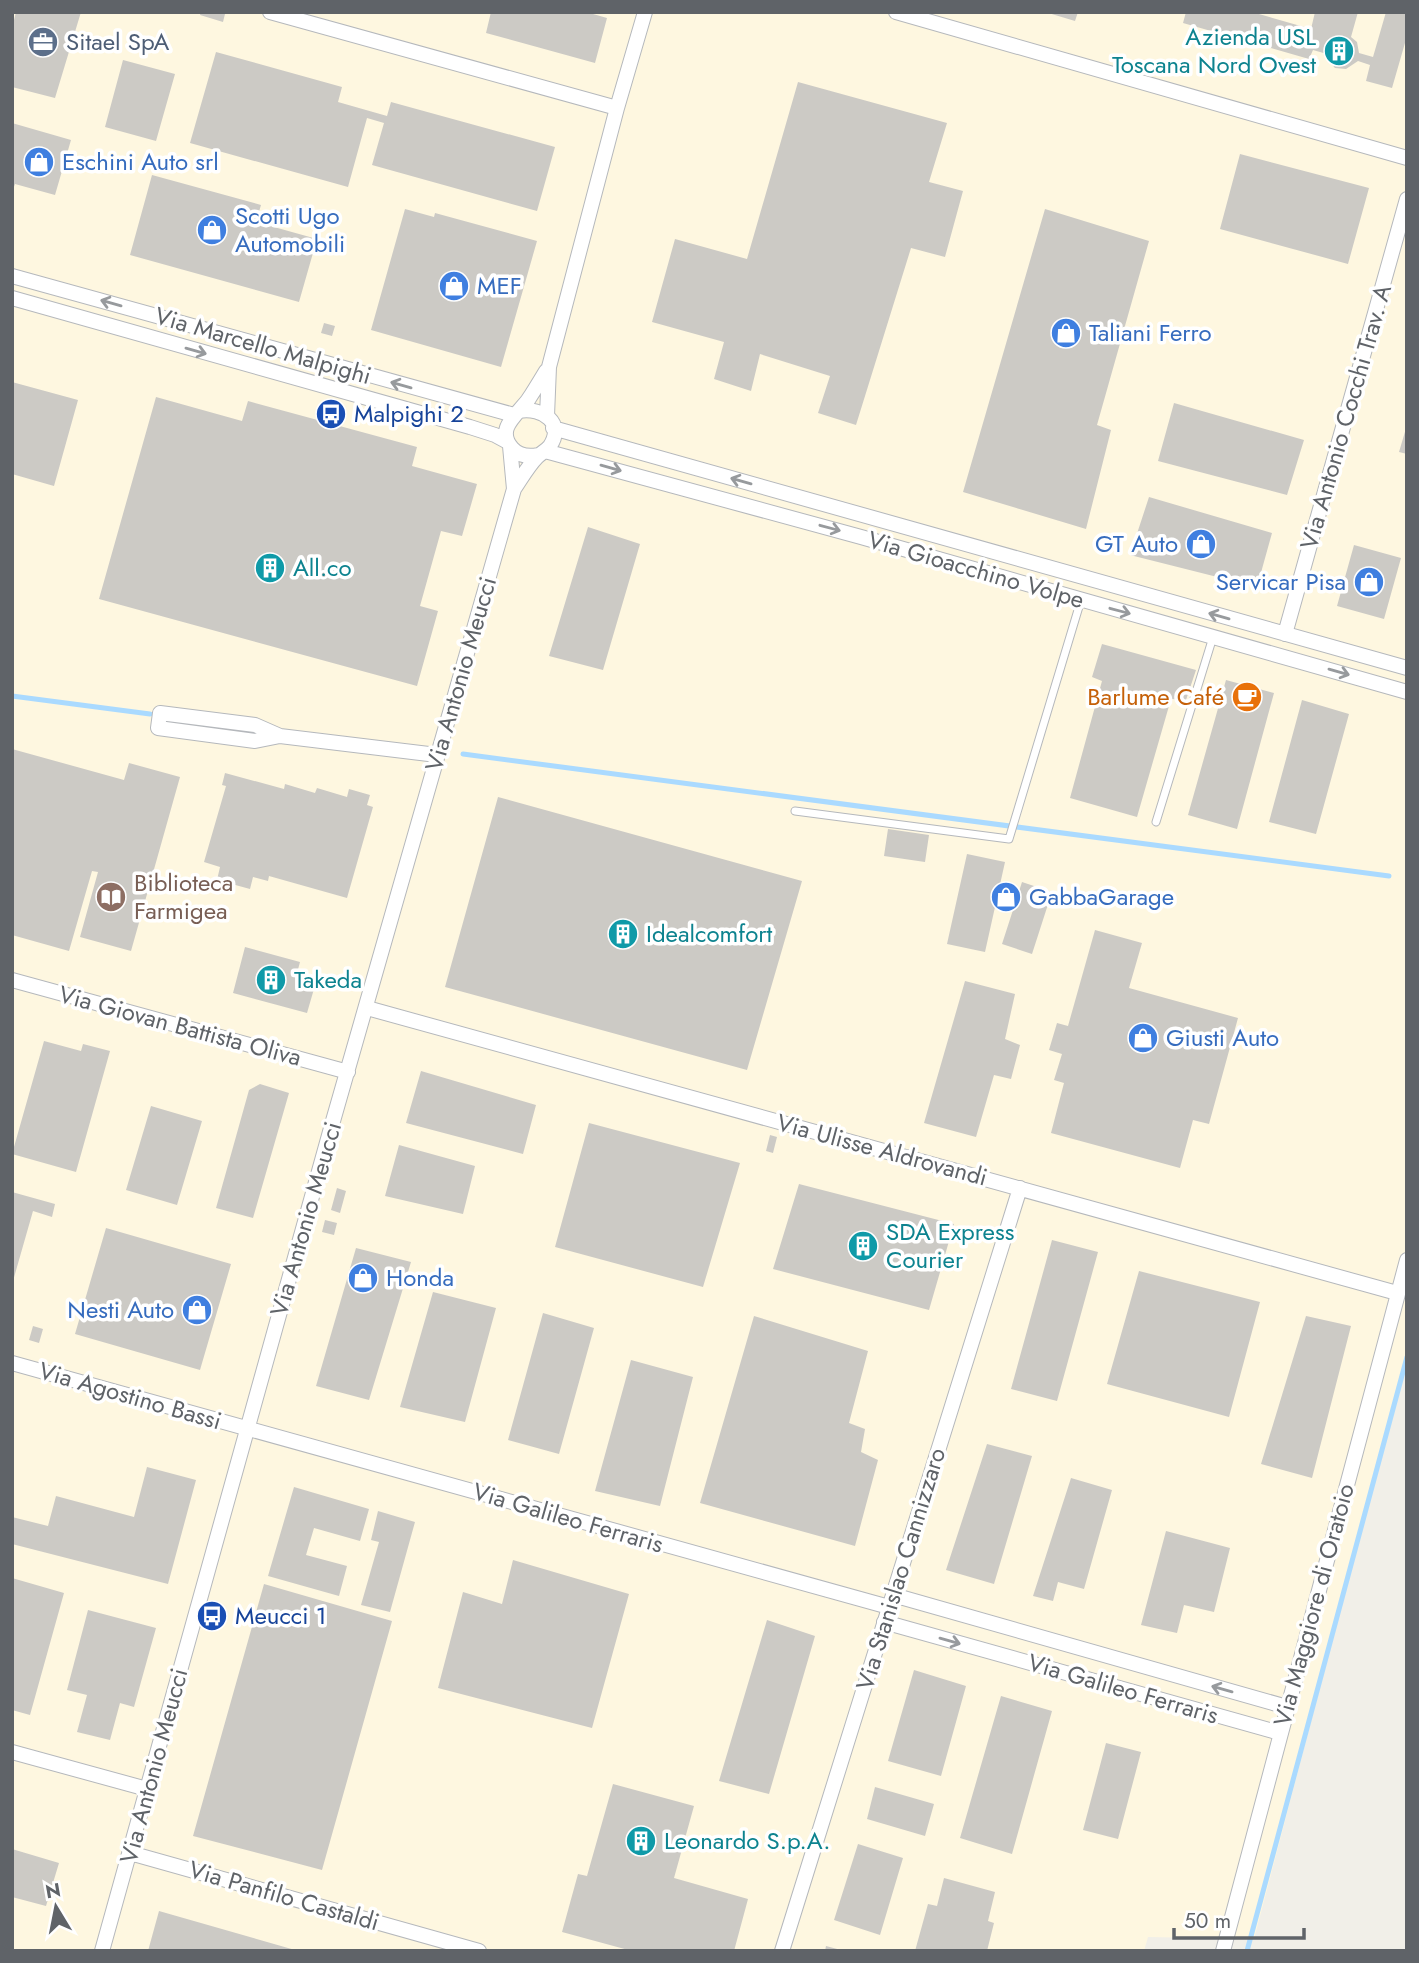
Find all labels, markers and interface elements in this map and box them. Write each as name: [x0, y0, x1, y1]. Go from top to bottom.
place label: Azienda USL Toscana Nord Ovest: [1112, 19, 1316, 82]
place label: Sitael SpA: [66, 24, 169, 59]
office icon: Sitael SpA: [26, 25, 60, 59]
building icon: Azienda USL Toscana Nord Ovest: [1322, 34, 1356, 68]
place label: Eschini Auto srl: [62, 144, 219, 179]
shop icon: Eschini Auto srl: [22, 145, 56, 179]
place label: Scotti Ugo Automobili: [235, 198, 345, 261]
shop icon: Scotti Ugo Automobili: [195, 213, 229, 247]
place label: MEF: [477, 268, 522, 303]
shop icon: MEF: [437, 269, 471, 303]
street label: Via Antonio Cocchi Trav. A: [1291, 280, 1400, 553]
one-way arrow: [100, 296, 122, 309]
street label: Via Marcello Malpighi: [151, 298, 376, 393]
place label: Taliani Ferro: [1089, 315, 1212, 350]
shop icon: Taliani Ferro: [1049, 316, 1083, 350]
one-way arrow: [184, 345, 206, 358]
one-way arrow: [390, 378, 412, 391]
place label: Malpighi 2: [354, 396, 464, 431]
bus stop icon: Malpighi 2: [314, 397, 348, 431]
one-way arrow: [600, 462, 622, 475]
one-way arrow: [730, 474, 752, 487]
street label: Via Gioacchino Volpe: [864, 522, 1088, 617]
one-way arrow: [819, 523, 841, 536]
place label: GT Auto: [1095, 526, 1178, 561]
shop icon: GT Auto: [1184, 527, 1218, 561]
place label: All.co: [293, 550, 352, 585]
building icon: All.co: [253, 551, 287, 585]
place label: Servicar Pisa: [1216, 564, 1346, 599]
shop icon: Servicar Pisa: [1352, 565, 1386, 599]
street label: Via Antonio Meucci: [416, 572, 505, 775]
one-way arrow: [1109, 605, 1131, 618]
one-way arrow: [1208, 609, 1231, 622]
one-way arrow: [1328, 667, 1350, 680]
place label: Barlume Café: [1087, 679, 1224, 714]
cafe icon: Barlume Café: [1230, 680, 1264, 714]
place label: Biblioteca Farmigea: [134, 865, 233, 928]
place label: GabbaGarage: [1029, 879, 1174, 914]
library icon: Biblioteca Farmigea: [94, 880, 128, 914]
shop icon: GabbaGarage: [989, 880, 1023, 914]
place label: Idealcomfort: [646, 916, 772, 951]
building icon: Idealcomfort: [606, 917, 640, 951]
place label: Takeda: [294, 962, 362, 997]
building icon: Takeda: [254, 963, 288, 997]
street label: Via Giovan Battista Oliva: [55, 976, 305, 1075]
place label: Giusti Auto: [1166, 1020, 1279, 1055]
shop icon: Giusti Auto: [1126, 1021, 1160, 1055]
street label: Via Ulisse Aldrovandi: [773, 1105, 991, 1194]
street label: Via Antonio Meucci: [261, 1117, 350, 1320]
place label: SDA Express Courier: [886, 1214, 1014, 1277]
building icon: SDA Express Courier: [846, 1229, 880, 1263]
place label: Honda: [386, 1260, 454, 1295]
shop icon: Honda: [346, 1261, 380, 1295]
place label: Nesti Auto: [67, 1292, 174, 1327]
shop icon: Nesti Auto: [180, 1293, 214, 1327]
street label: Via Agostino Bassi: [35, 1353, 226, 1438]
street label: Via Stanislao Cannizzaro: [847, 1443, 954, 1694]
street label: Via Galileo Ferraris: [469, 1474, 668, 1561]
street label: Via Maggiore di Oratoio: [1264, 1480, 1363, 1730]
place label: Meucci 1: [235, 1598, 327, 1633]
bus stop icon: Meucci 1: [195, 1599, 229, 1633]
one-way arrow: [939, 1635, 961, 1648]
street label: Via Galileo Ferraris: [1024, 1645, 1223, 1732]
street label: Via Antonio Meucci: [111, 1664, 196, 1867]
one-way arrow: [1211, 1681, 1233, 1694]
place label: Leonardo S.p.A.: [664, 1823, 830, 1858]
building icon: Leonardo S.p.A.: [624, 1824, 658, 1858]
street label: Via Panfilo Castaldi: [185, 1852, 384, 1939]
north arrow: [21, 1872, 91, 1942]
text: N: [43, 1876, 63, 1905]
scale bar: [1174, 1896, 1304, 1940]
text: 50 m: [1184, 1906, 1231, 1936]

